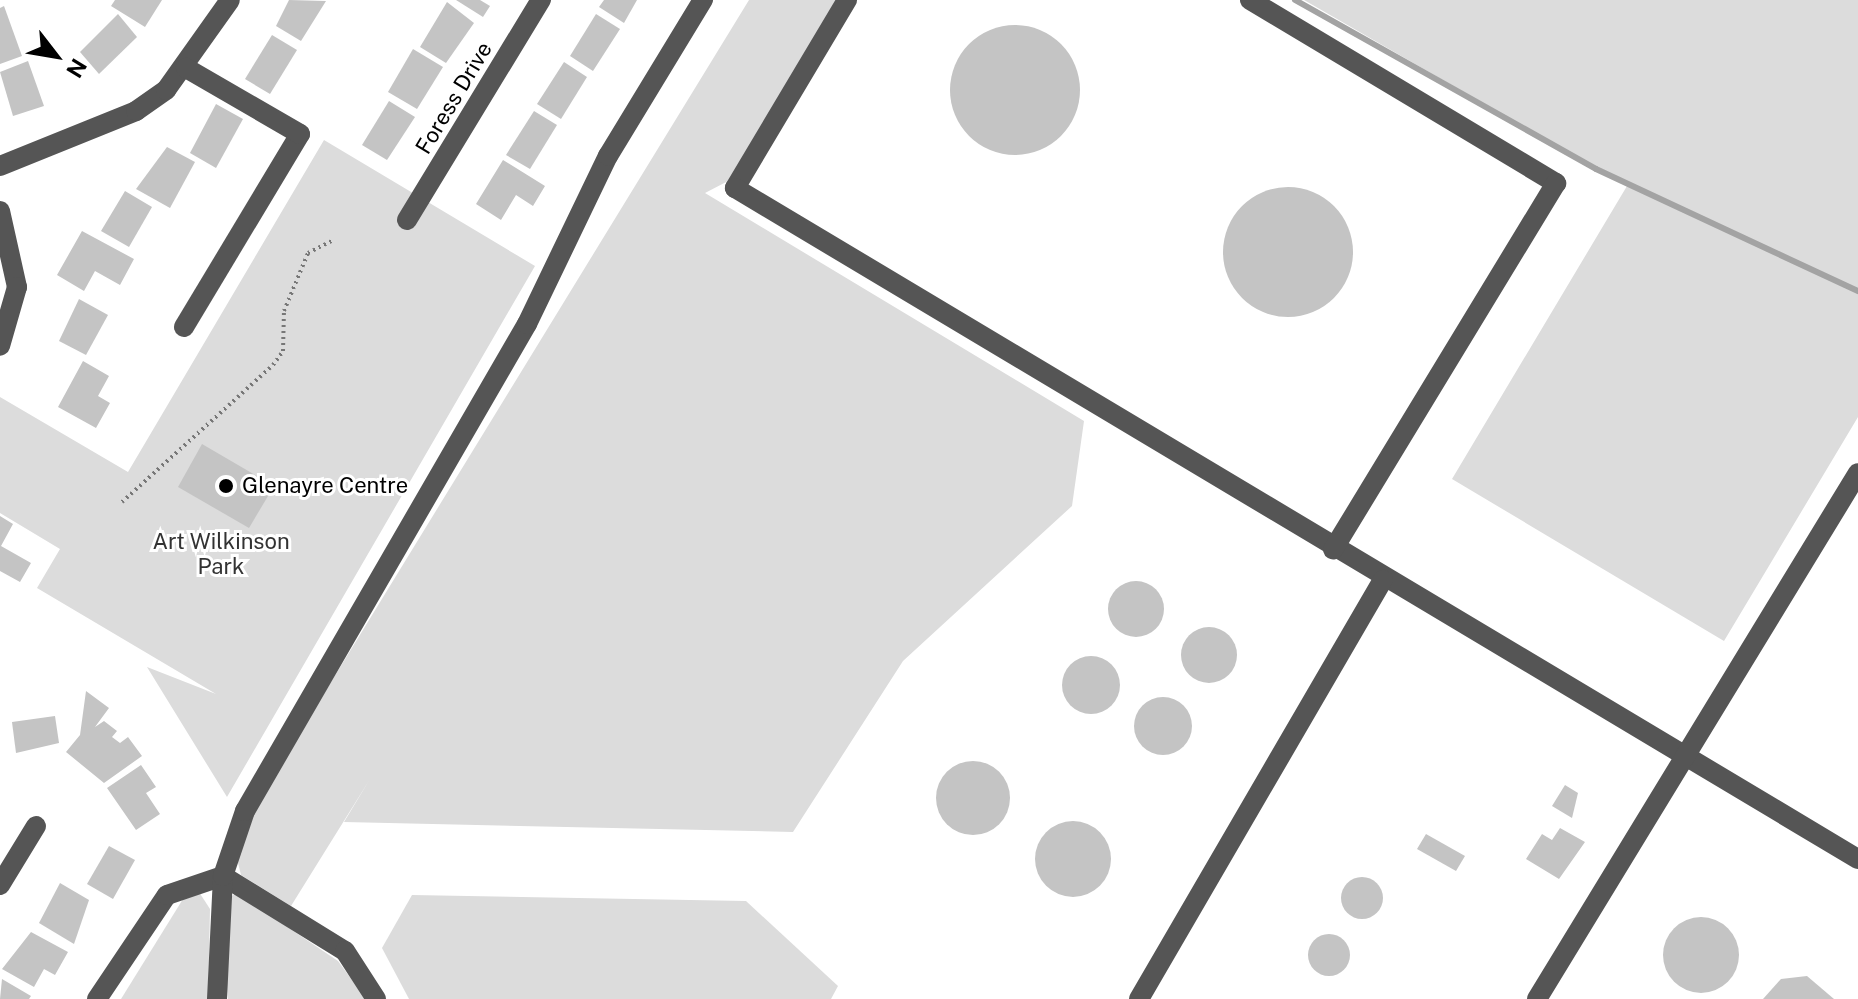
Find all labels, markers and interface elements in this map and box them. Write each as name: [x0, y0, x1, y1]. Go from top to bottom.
north arrow: [16, 16, 96, 96]
street label: Foress Drive: [410, 37, 498, 159]
text: N: [61, 54, 92, 82]
place label: Glenayre Centre: [242, 473, 408, 499]
marker: Glenayre Centre: [217, 477, 235, 495]
park label: Art Wilkinson Park: [152, 528, 290, 580]

